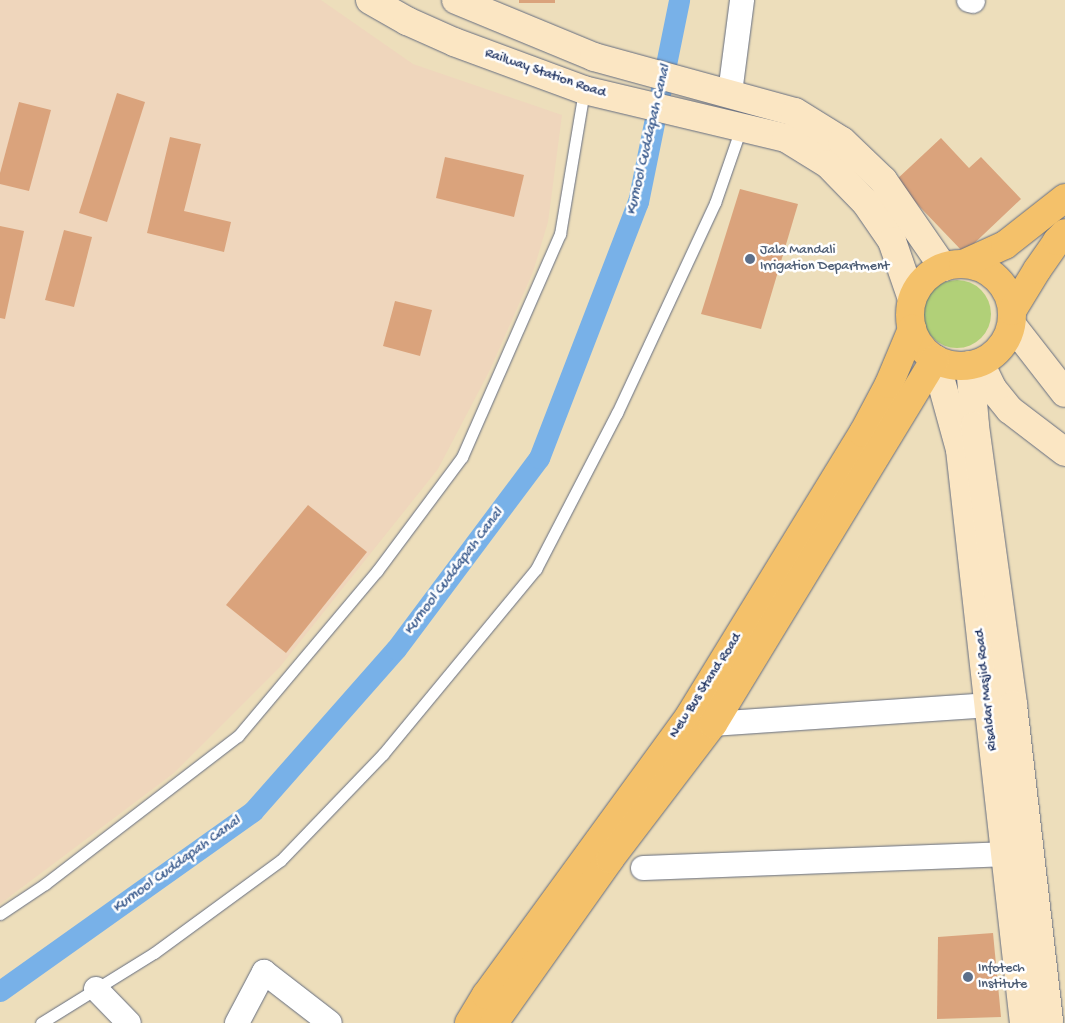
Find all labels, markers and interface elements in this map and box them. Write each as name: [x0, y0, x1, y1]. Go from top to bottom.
street label: Railway Station Road: [482, 45, 608, 103]
water label: Kurnool Cuddapah Canal: [623, 63, 675, 217]
place label: Jala Mandali Irrigation Department: [760, 243, 889, 276]
marker: Jala Mandali Irrigation Department: [744, 253, 756, 265]
water label: Kurnool Cuddapah Canal: [401, 505, 507, 639]
street label: Risaldar Masjid Road: [972, 628, 1002, 752]
street label: New Bus Stand Road: [666, 630, 746, 742]
water label: Kurnool Cuddapah Canal: [110, 813, 244, 917]
place label: Infotech Institute: [978, 961, 1027, 994]
marker: Infotech Institute: [962, 971, 974, 983]

